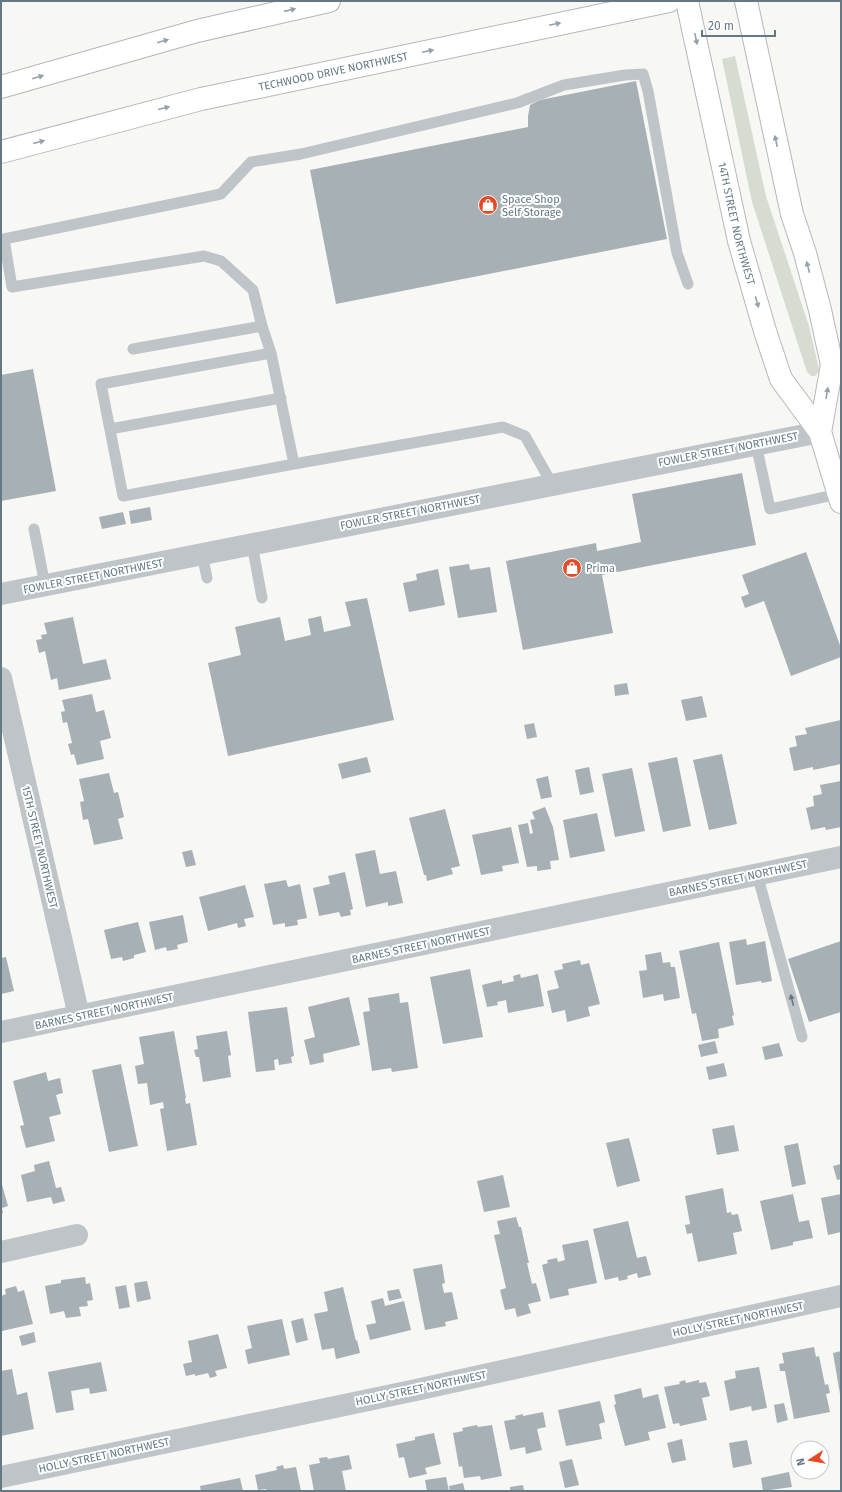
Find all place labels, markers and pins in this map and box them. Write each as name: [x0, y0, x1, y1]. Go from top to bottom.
place label: Space Shop Self Storage: [502, 193, 561, 219]
shop icon: Space Shop Self Storage: [477, 194, 499, 216]
shop icon: Prima: [561, 557, 583, 579]
place label: Prima: [586, 562, 615, 575]

